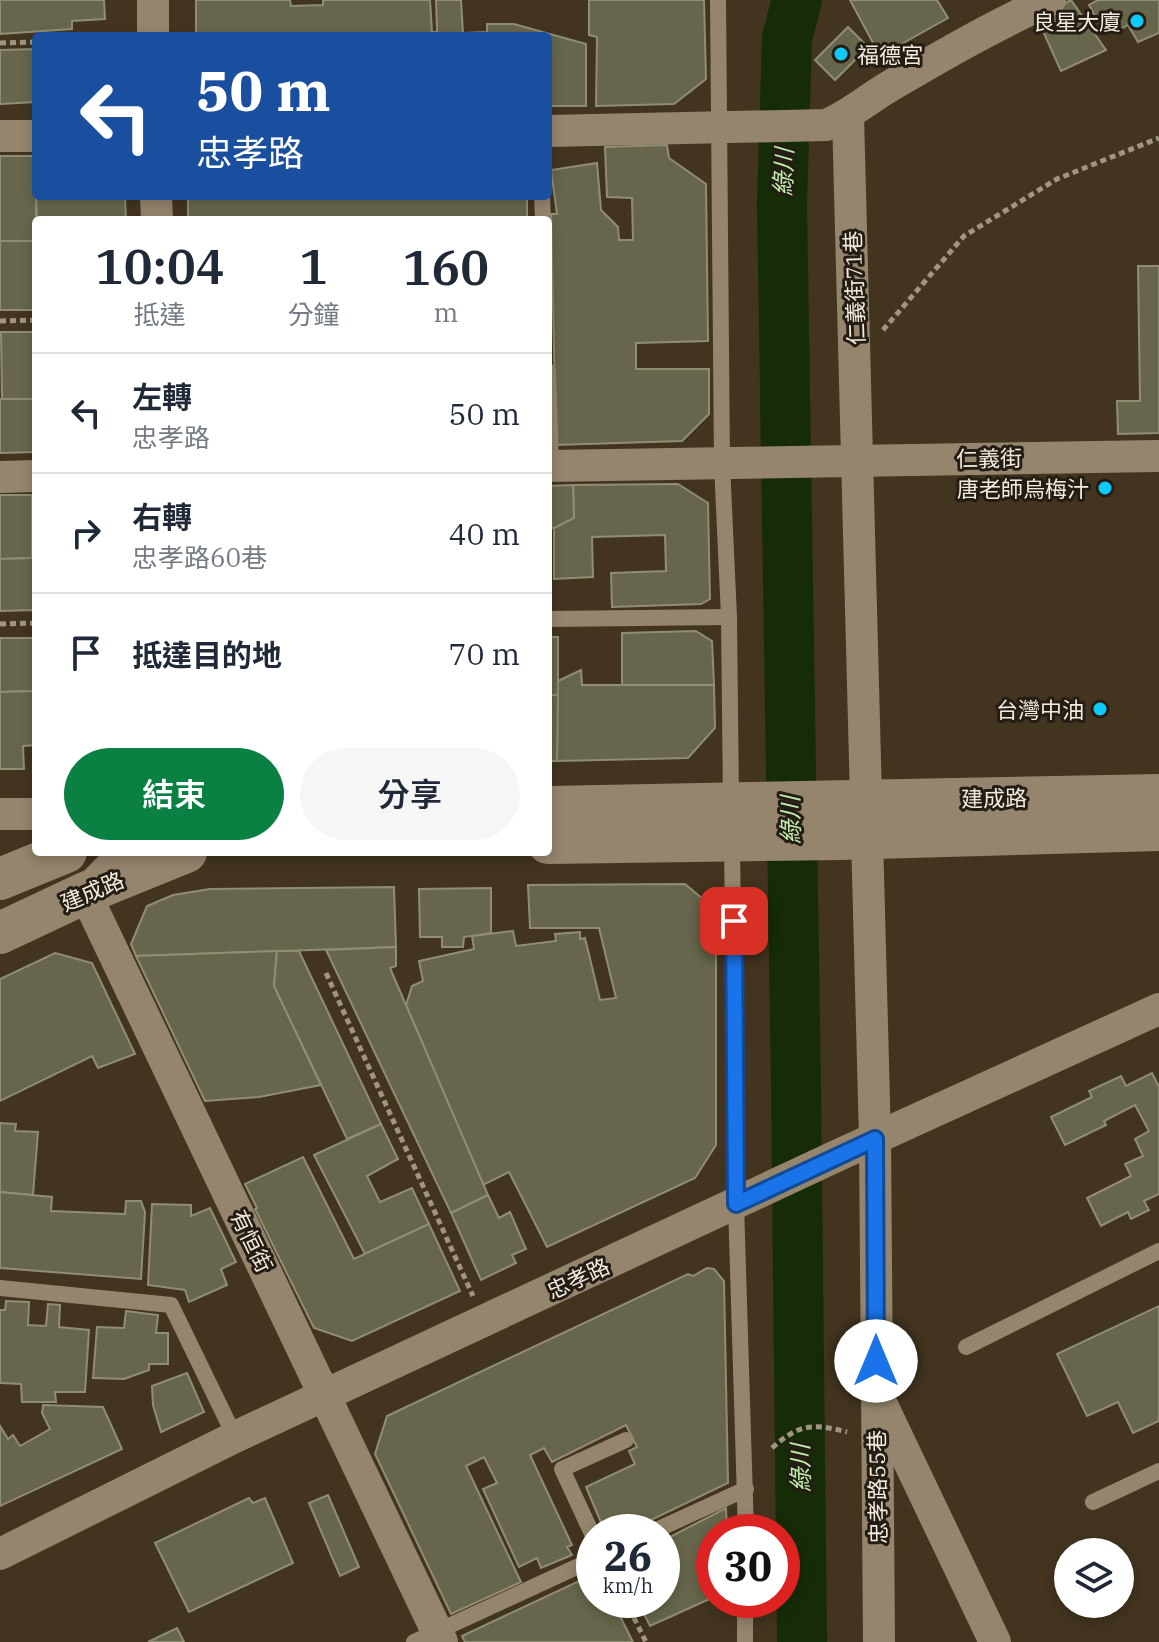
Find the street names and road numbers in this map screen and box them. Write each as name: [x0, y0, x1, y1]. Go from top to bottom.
street label: 仁義街71巷: [838, 230, 870, 346]
street label: 仁義街: [956, 443, 1022, 473]
street label: 建成路: [961, 783, 1027, 813]
street label: 建成路: [56, 865, 128, 917]
street label: 有恒街: [224, 1205, 280, 1277]
street label: 忠孝路: [542, 1251, 614, 1305]
street label: 忠孝路55巷: [862, 1430, 892, 1544]

